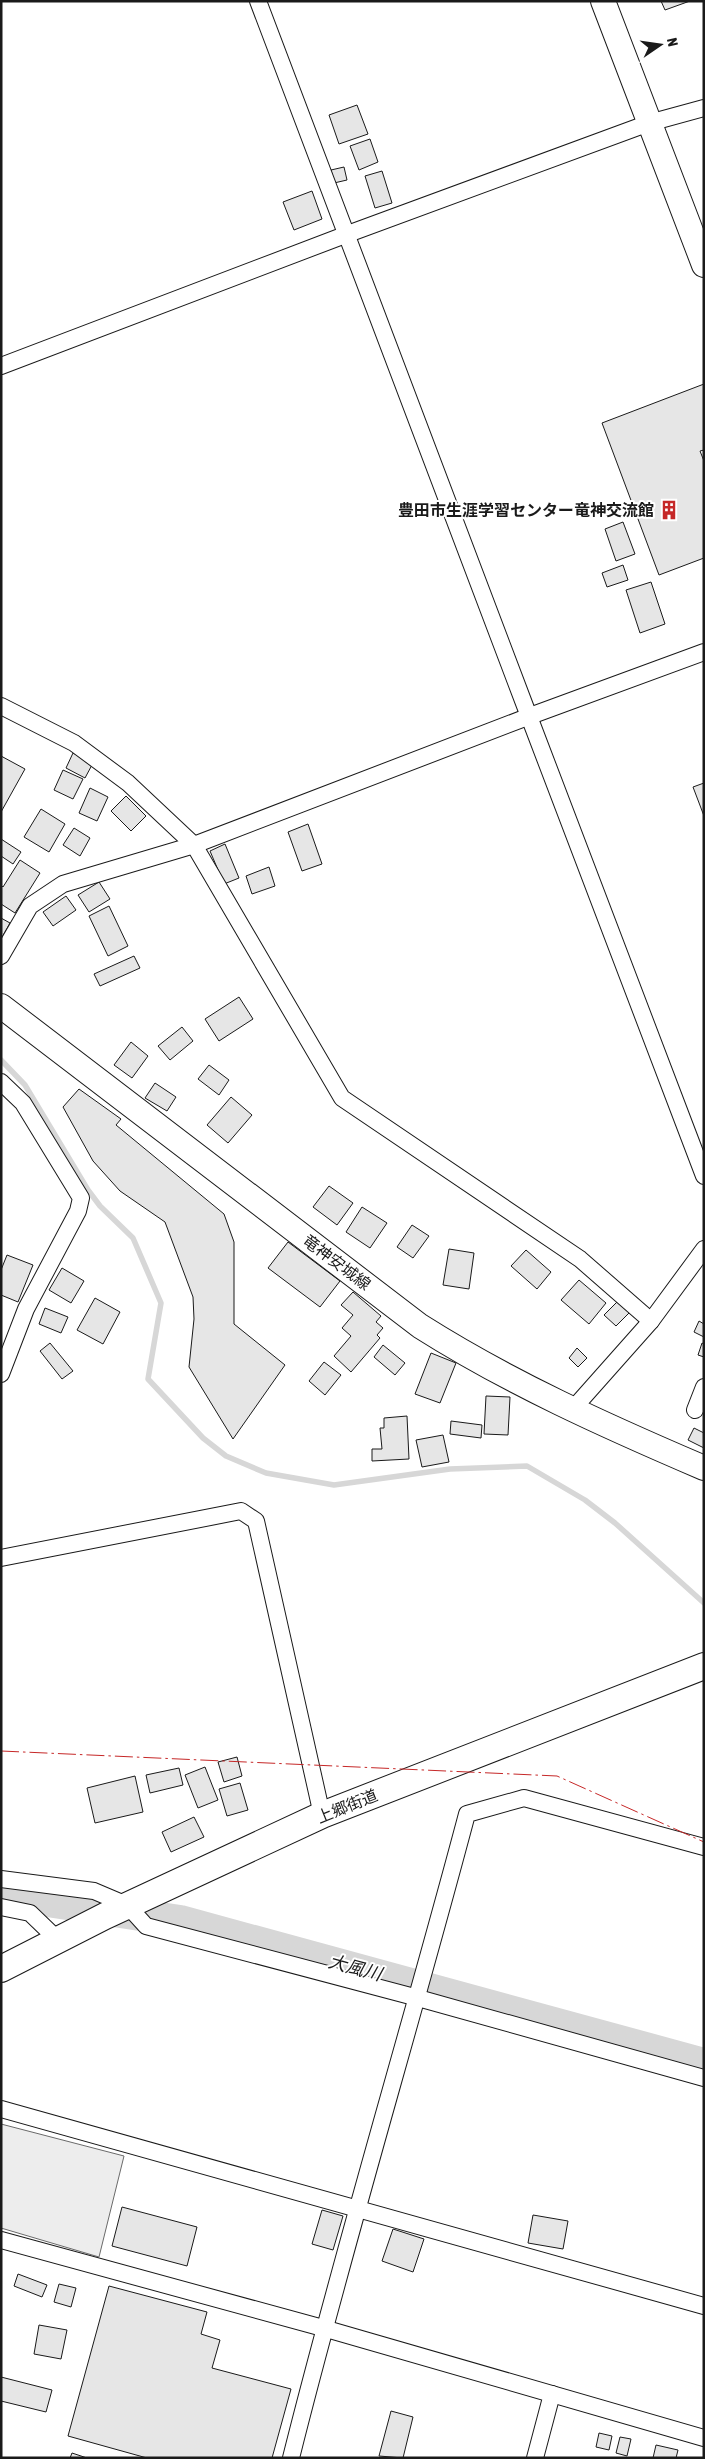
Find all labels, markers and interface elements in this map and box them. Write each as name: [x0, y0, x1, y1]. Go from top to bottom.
north arrow: [635, 20, 685, 70]
text: N: [664, 36, 681, 48]
building icon: 豊田市生涯学習センター竜神交流館: [658, 499, 680, 521]
place label: 豊田市生涯学習センター竜神交流館: [398, 501, 654, 519]
street label: 竜神安城線: [300, 1231, 374, 1293]
street label: 上郷街道: [314, 1786, 380, 1826]
water label: 大風川: [326, 1950, 386, 1985]

